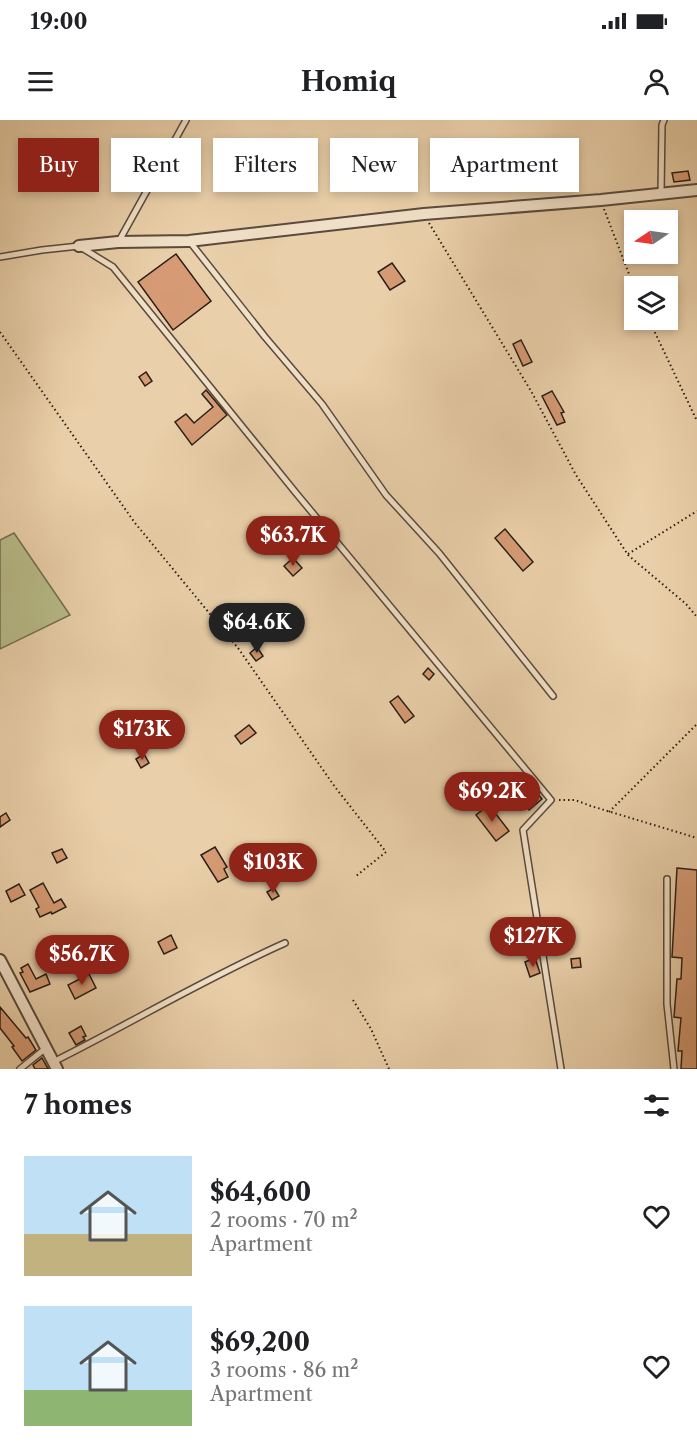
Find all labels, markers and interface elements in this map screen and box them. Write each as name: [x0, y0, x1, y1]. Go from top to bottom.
text: 19:00: [30, 8, 88, 35]
icon: menu: [24, 65, 57, 98]
text: Homiq: [301, 65, 396, 98]
icon: person: [640, 65, 673, 98]
chip: Buy: [18, 138, 99, 192]
chip: Rent: [111, 138, 201, 192]
chip: Filters: [213, 138, 318, 192]
chip: New: [330, 138, 418, 192]
chip: Apartment: [430, 138, 579, 192]
north arrow: [624, 210, 678, 264]
map controls: [624, 210, 678, 330]
button: layers: [624, 276, 678, 330]
pin: $63.7K: [244, 516, 342, 567]
text: $63.7K: [260, 523, 326, 547]
pin: $64.6K: [208, 603, 306, 654]
text: $64.6K: [223, 610, 291, 634]
pin: $173K: [100, 710, 184, 761]
text: $173K: [113, 717, 171, 741]
pin: $69.2K: [443, 772, 541, 823]
text: $69.2K: [458, 779, 526, 803]
pin: $103K: [231, 843, 315, 894]
text: $103K: [243, 850, 303, 874]
pin: $127K: [491, 917, 575, 968]
text: $127K: [504, 924, 562, 948]
pin: $56.7K: [33, 935, 131, 986]
text: $56.7K: [49, 942, 115, 966]
text: 7 homes: [24, 1089, 132, 1121]
icon: filters: [640, 1089, 673, 1122]
text: $64,600: [210, 1176, 311, 1208]
icon: home: [72, 1180, 144, 1252]
icon: heart: [640, 1200, 673, 1233]
text: 2 rooms · 70 m²: [210, 1208, 358, 1232]
text: Apartment: [210, 1232, 313, 1256]
text: $69,200: [210, 1326, 310, 1358]
icon: home: [72, 1330, 144, 1402]
icon: heart: [640, 1350, 673, 1383]
text: 3 rooms · 86 m²: [210, 1358, 358, 1382]
text: Apartment: [210, 1382, 313, 1406]

